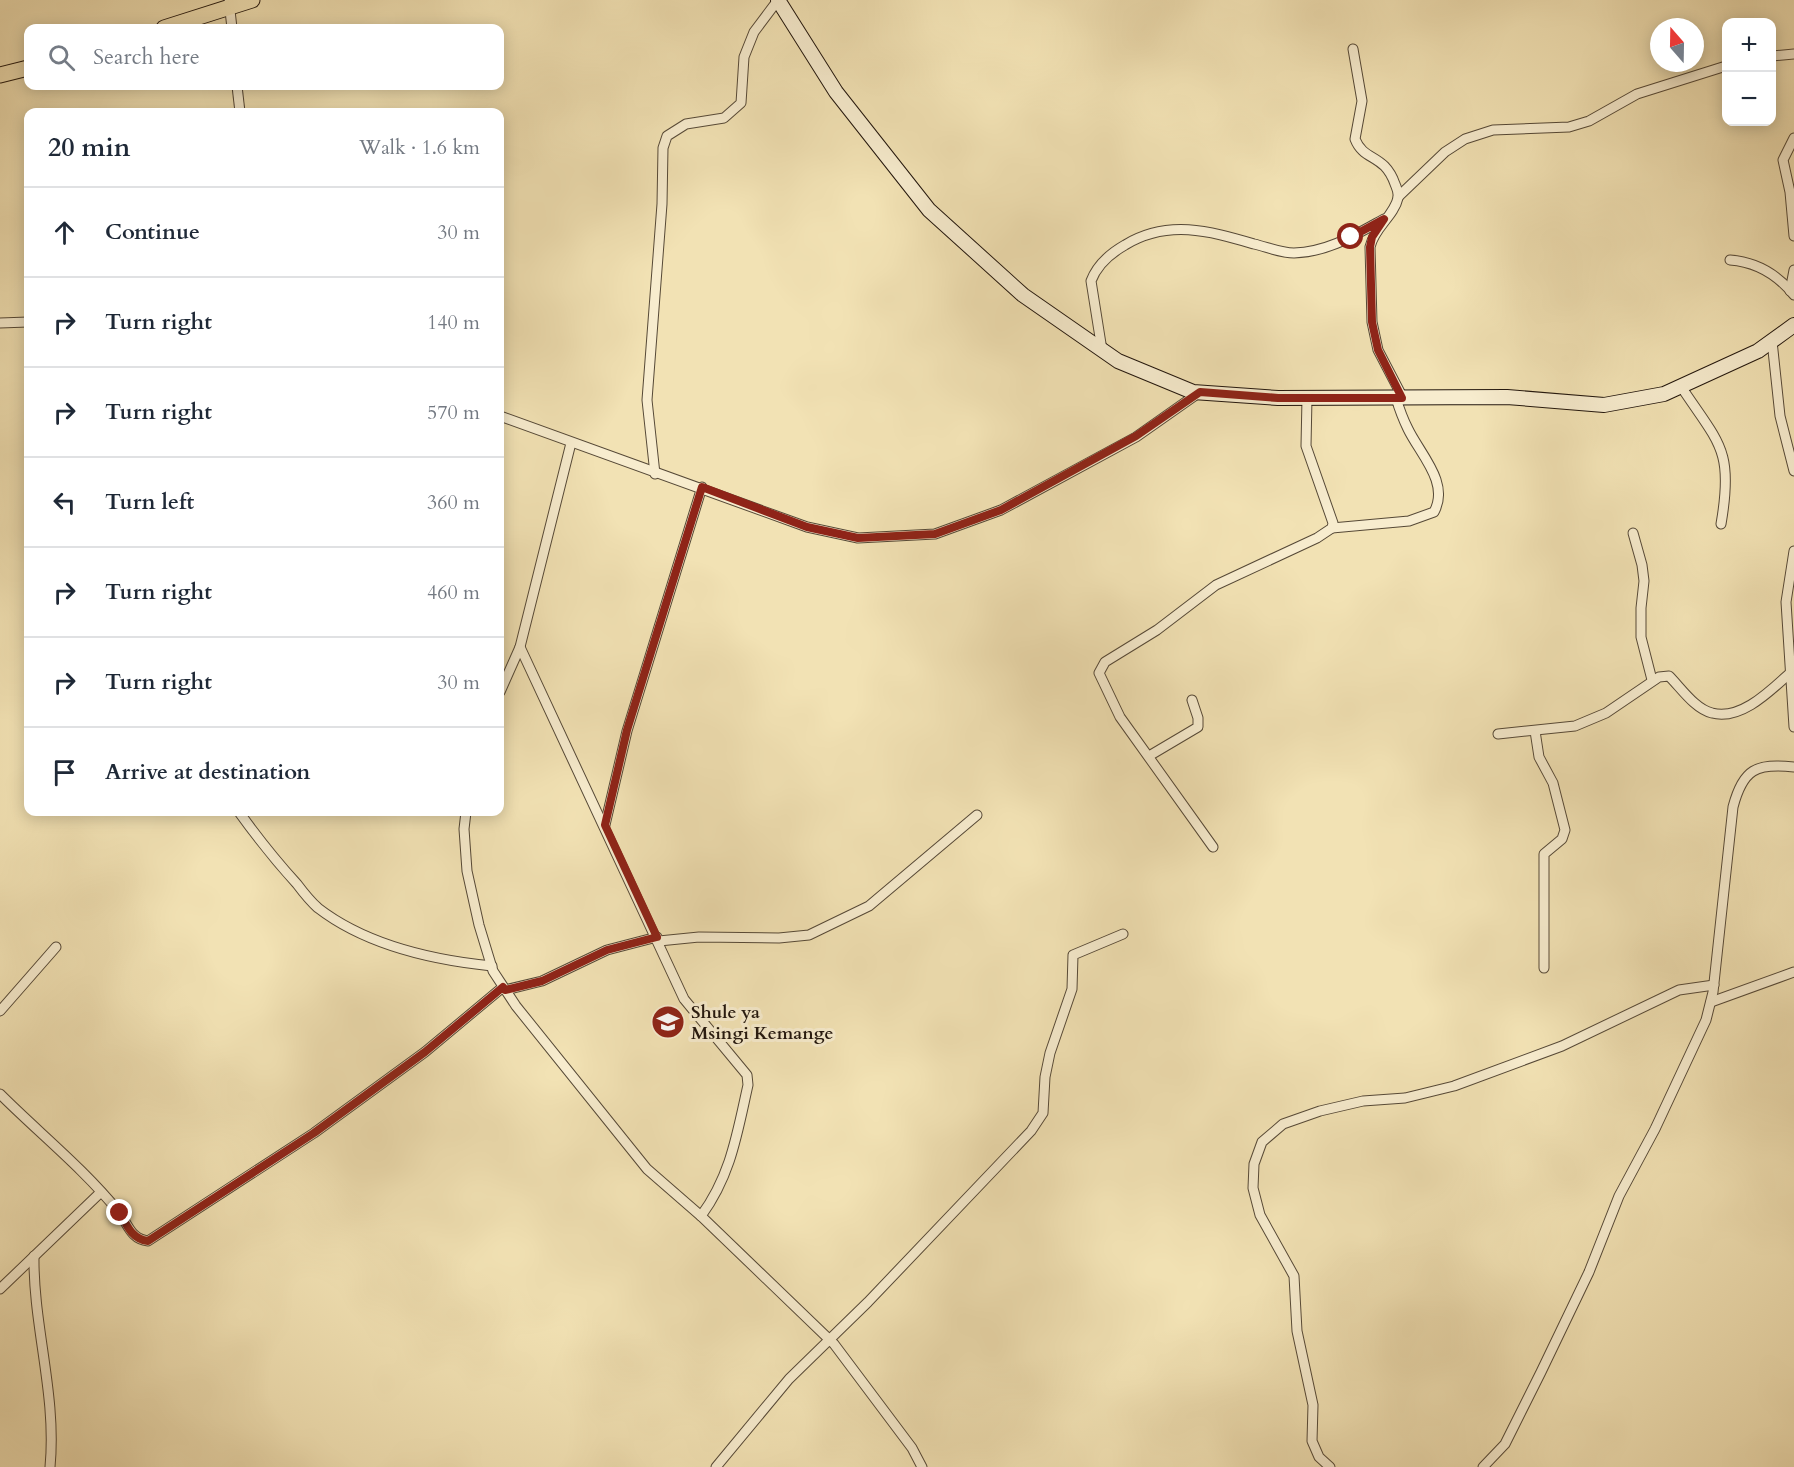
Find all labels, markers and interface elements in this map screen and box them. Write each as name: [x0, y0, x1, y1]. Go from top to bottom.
north arrow: [1650, 18, 1704, 72]
map controls: [1722, 18, 1776, 126]
button: +: [1722, 18, 1776, 72]
search box: [24, 24, 504, 90]
icon: search: [45, 41, 78, 74]
text: Search here: [93, 42, 200, 72]
button: −: [1722, 72, 1776, 126]
text: 20 min: [48, 130, 131, 165]
text: Walk · 1.6 km: [359, 134, 480, 161]
icon: ahead: [48, 216, 81, 249]
text: Continue: [105, 217, 200, 247]
text: 30 m: [437, 219, 480, 246]
route start: [1337, 223, 1363, 249]
icon: right: [48, 306, 81, 339]
text: Turn right: [105, 307, 212, 337]
text: 140 m: [427, 309, 480, 336]
icon: right: [48, 396, 81, 429]
text: Turn right: [105, 397, 212, 427]
text: 570 m: [427, 399, 480, 426]
icon: left: [48, 486, 81, 519]
text: Turn left: [105, 487, 194, 517]
text: 360 m: [427, 489, 480, 516]
icon: right: [48, 576, 81, 609]
text: Turn right: [105, 577, 212, 607]
text: 460 m: [427, 579, 480, 606]
icon: right: [48, 666, 81, 699]
text: Turn right: [105, 667, 212, 697]
text: 30 m: [437, 669, 480, 696]
icon: arrive: [48, 756, 81, 789]
text: Arrive at destination: [105, 757, 310, 787]
place label: Shule ya Msingi Kemange: [691, 1000, 833, 1046]
school or university icon: Shule ya Msingi Kemange: [650, 1004, 686, 1040]
route end: [106, 1199, 132, 1225]

